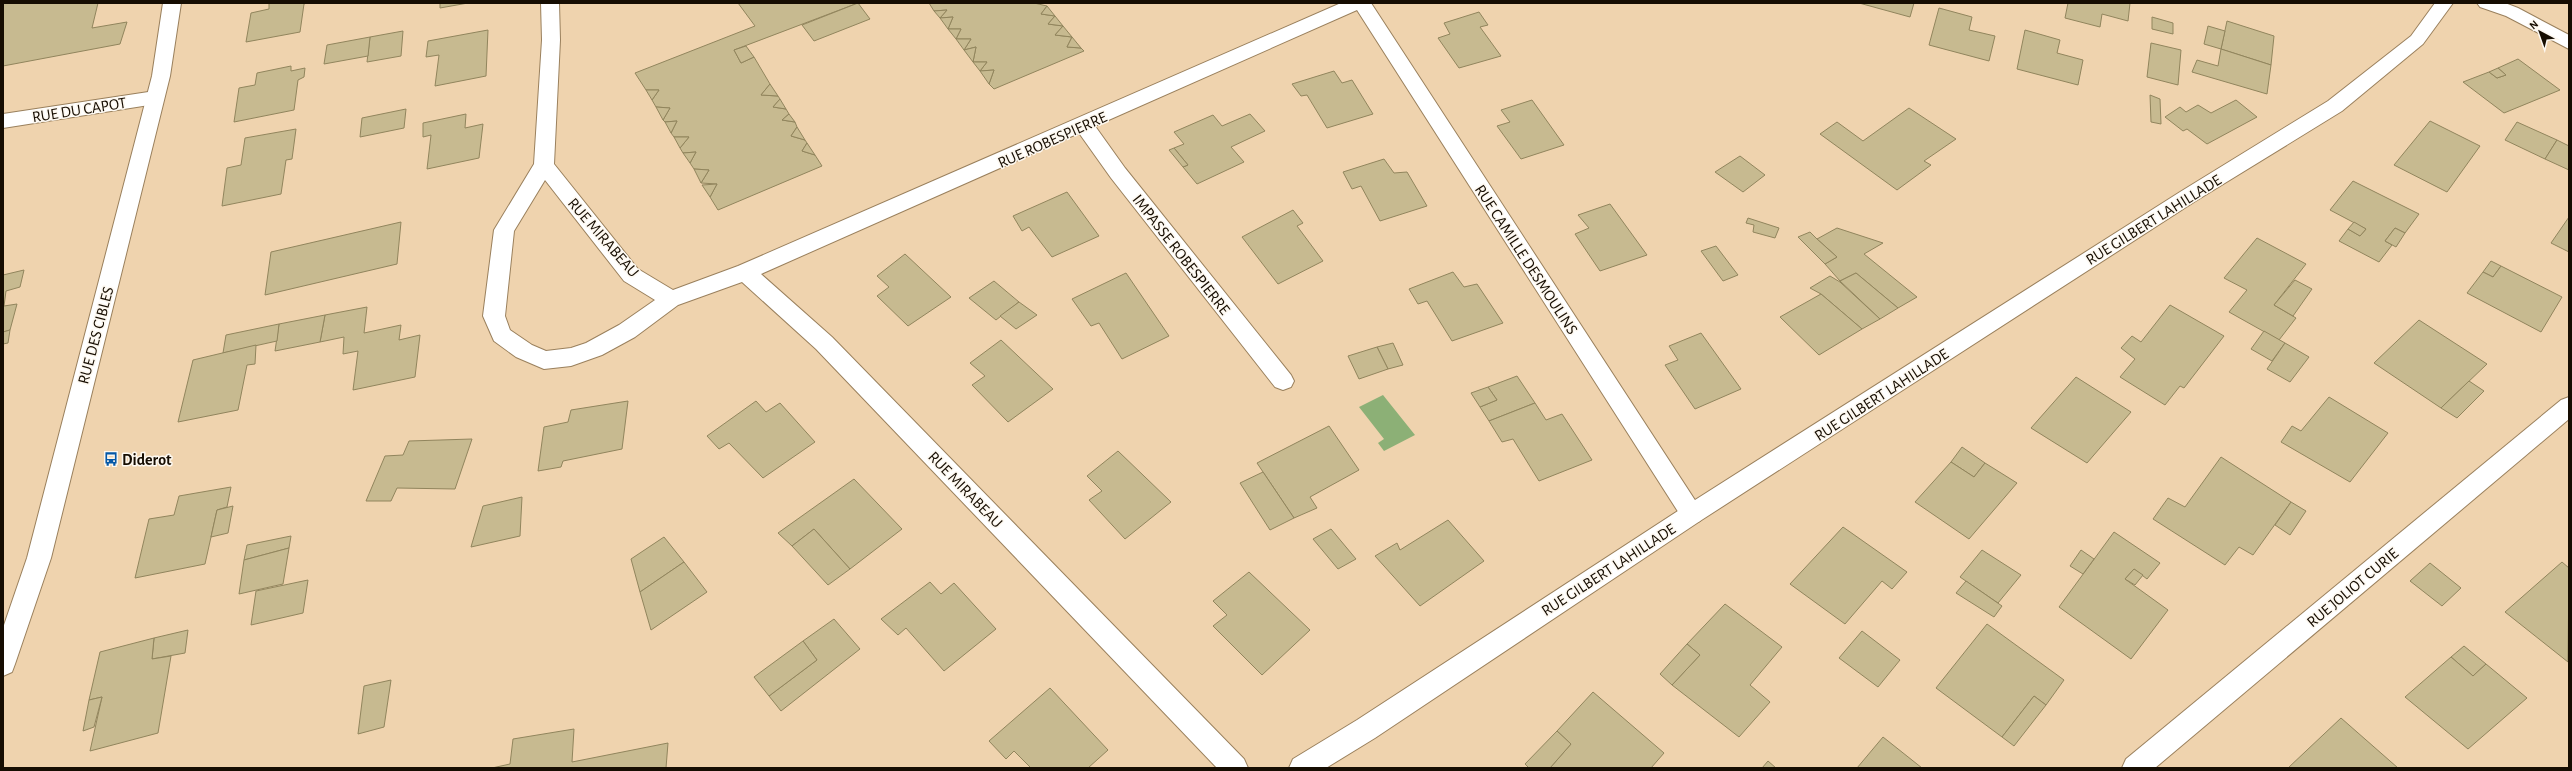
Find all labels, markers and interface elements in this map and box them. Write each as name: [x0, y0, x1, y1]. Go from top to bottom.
north arrow: [2520, 12, 2560, 52]
text: N: [2527, 18, 2540, 31]
street label: RUE DU CAPOT: [31, 95, 128, 125]
street label: RUE ROBESPIERRE: [995, 109, 1110, 171]
street label: RUE GILBERT LAHILLADE: [2083, 172, 2224, 268]
street label: RUE CAMILLE DESMOULINS: [1472, 182, 1581, 337]
street label: IMPASSE ROBESPIERRE: [1129, 192, 1233, 318]
street label: RUE MIRABEAU: [565, 195, 642, 280]
street label: RUE DES CIBLES: [75, 285, 117, 386]
street label: RUE GILBERT LAHILLADE: [1812, 345, 1952, 444]
street label: RUE MIRABEAU: [925, 448, 1006, 531]
bus stop icon: Diderot: [103, 451, 119, 467]
place label: Diderot: [122, 452, 172, 468]
street label: RUE GILBERT LAHILLADE: [1539, 520, 1679, 619]
street label: RUE JOLIOT CURIE: [2304, 545, 2402, 630]

